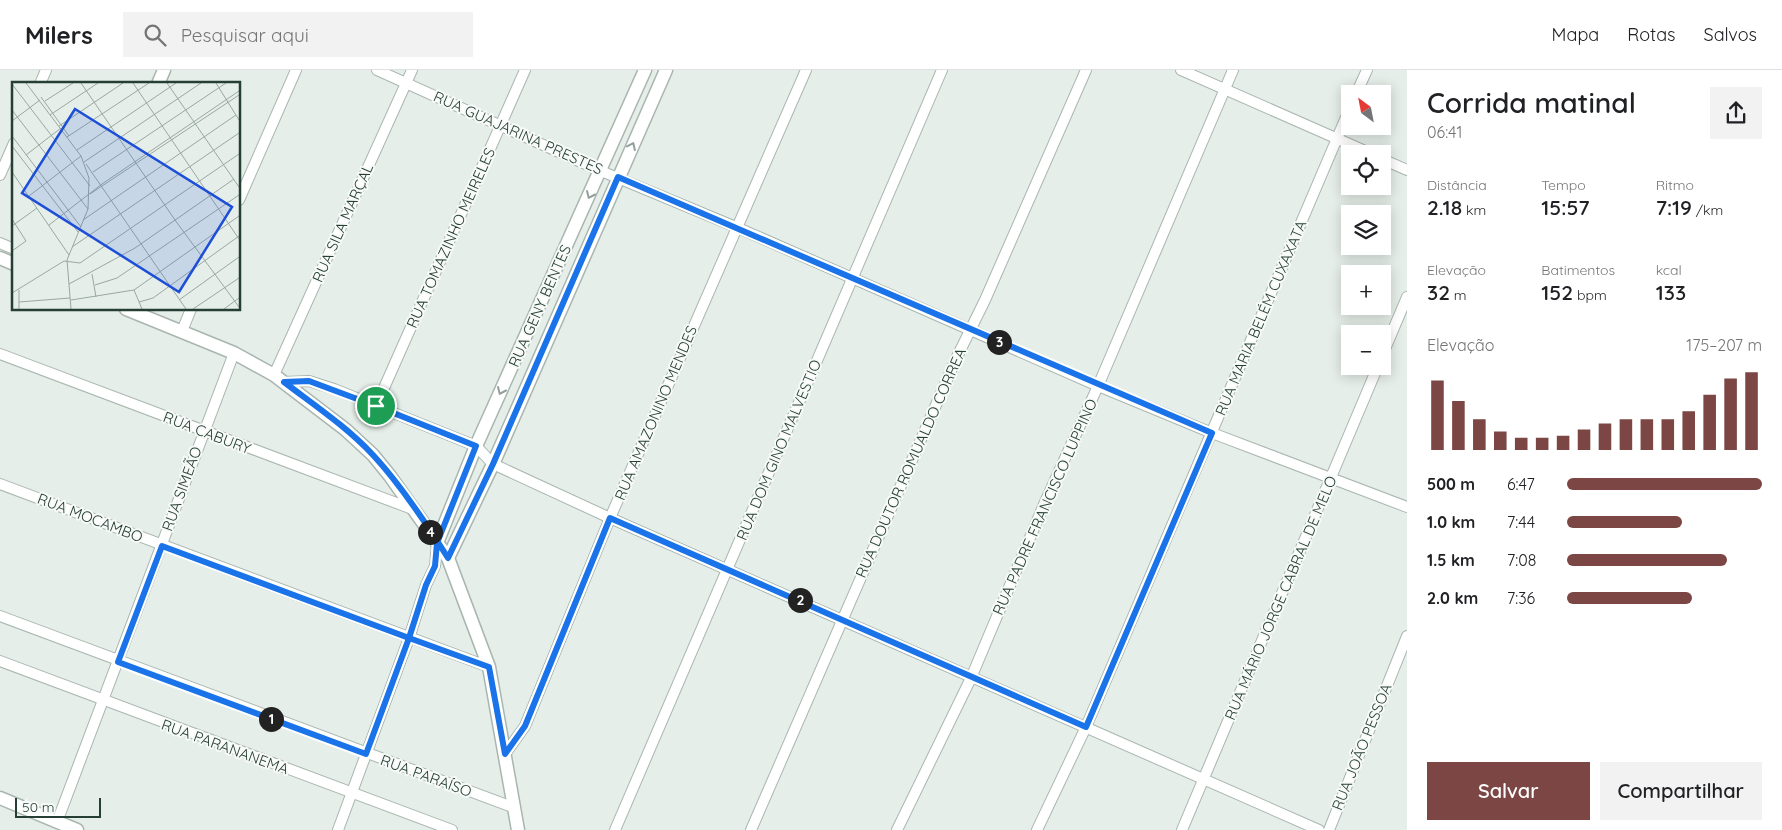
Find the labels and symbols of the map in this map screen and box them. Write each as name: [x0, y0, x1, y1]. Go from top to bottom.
inset map: [12, 82, 240, 310]
north arrow: [1341, 85, 1391, 135]
street label: RUA GUAJARINA PRESTES: [431, 87, 606, 179]
one-way arrow: [625, 142, 636, 151]
street label: RUA TOMAZINHO MEIRELES: [402, 145, 499, 331]
street label: RUA SILA MARÇAL: [308, 160, 377, 285]
one-way arrow: [585, 190, 596, 199]
street label: RUA MARIA BELÉM CUXAXATA: [1211, 217, 1311, 418]
street label: RUA GENY BENTES: [504, 242, 575, 370]
street label: RUA AMAZONINO MENDES: [610, 323, 701, 503]
pin: 3: [986, 330, 1012, 354]
street label: RUA DOUTOR ROMUALDO CORREA: [851, 345, 970, 581]
street label: RUA DOM GINO MALVESTIO: [732, 357, 825, 543]
pin: [355, 385, 397, 427]
one-way arrow: [497, 386, 508, 395]
street label: RUA PADRE FRANCISCO LUPPINO: [988, 396, 1101, 618]
street label: RUA CABURY: [161, 407, 254, 458]
street label: RUA SIMEÃO: [157, 444, 206, 534]
street label: RUA MÁRIO JORGE CABRAL DE MELO: [1220, 473, 1341, 723]
street label: RUA MOCAMBO: [35, 489, 146, 546]
pin: 4: [418, 520, 442, 544]
pin: 2: [788, 588, 812, 612]
street label: RUA JOÃO PESSOA: [1327, 680, 1396, 813]
pin: 1: [258, 706, 284, 732]
street label: RUA PARANANEMA: [159, 715, 292, 779]
street label: RUA PARAÍSO: [378, 750, 474, 801]
scale bar: [15, 795, 101, 818]

